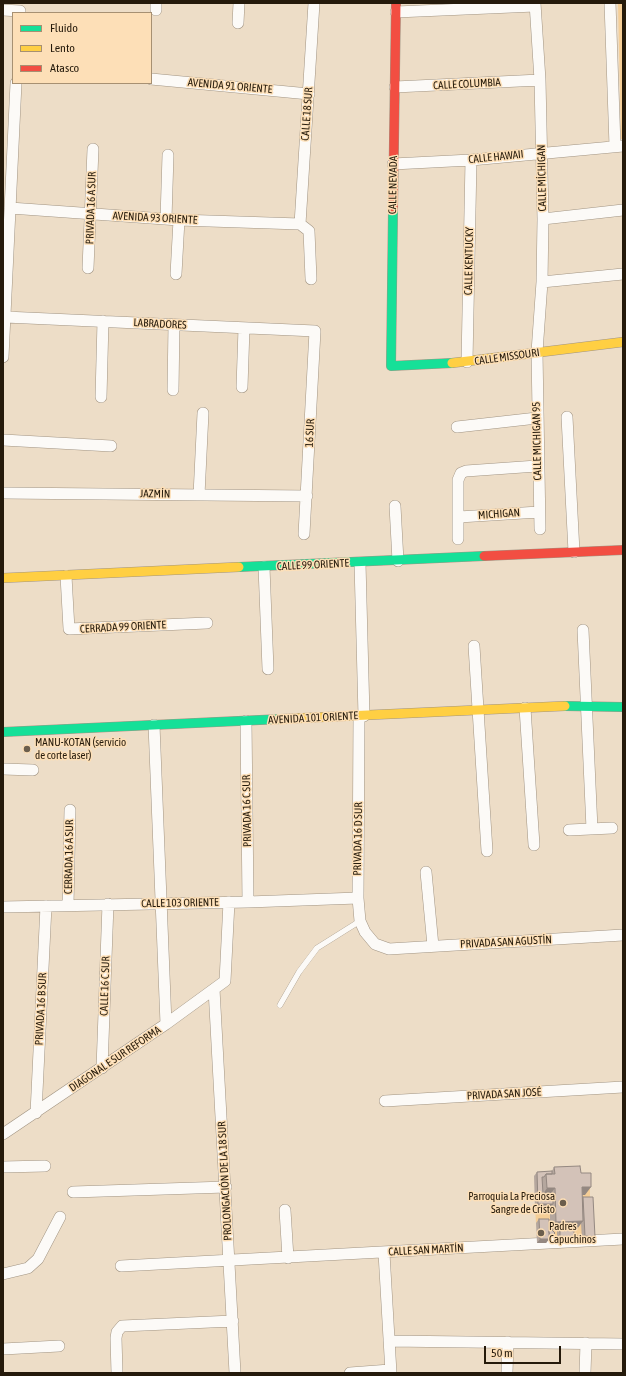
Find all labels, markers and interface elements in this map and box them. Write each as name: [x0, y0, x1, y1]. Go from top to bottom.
legend: [12, 12, 152, 84]
text: Fluido: [50, 21, 78, 35]
text: Lento: [50, 41, 75, 55]
text: Atasco: [50, 61, 79, 75]
street label: AVENIDA 91 ORIENTE: [187, 76, 273, 96]
street label: CALLE COLUMBIA: [433, 76, 501, 92]
street label: CALLE 18 SUR: [299, 87, 315, 141]
street label: CALLE MÍCHIGAN: [535, 144, 549, 212]
street label: CALLE HAWAII: [468, 148, 524, 166]
street label: CALLE NEVADA: [386, 156, 400, 214]
street label: PRIVADA 16 A SUR: [83, 171, 99, 245]
street label: AVENIDA 93 ORIENTE: [112, 209, 198, 227]
street label: CALLE KENTUCKY: [462, 227, 476, 295]
street label: LABRADORES: [133, 316, 187, 332]
street label: CALLE MISSOURI: [474, 346, 540, 368]
street label: CALLE MICHIGAN 95: [530, 401, 544, 481]
street label: 16 SUR: [303, 418, 317, 448]
street label: JAZMÍN: [140, 487, 170, 501]
street label: MICHIGAN: [478, 506, 520, 522]
street label: CALLE 99 ORIENTE: [277, 557, 349, 573]
street label: CERRADA 99 ORIENTE: [80, 618, 166, 636]
street label: AVENIDA 101 ORIENTE: [268, 709, 358, 727]
place label: MANU-KOTAN (servicio de corte laser): [35, 736, 126, 762]
marker: MANU-KOTAN (servicio de corte laser): [22, 744, 32, 754]
street label: PRIVADA 16 C SUR: [240, 775, 254, 847]
street label: PRIVADA 16 D SUR: [351, 802, 365, 876]
street label: CERRADA 16 A SUR: [62, 820, 76, 894]
street label: CALLE 103 ORIENTE: [141, 896, 219, 910]
street label: PRIVADA SAN AGUSTÍN: [460, 933, 552, 951]
street label: CALLE 16 C SUR: [97, 956, 113, 1016]
street label: PRIVADA 16 B SUR: [33, 972, 49, 1046]
street label: DIAGONAL E SUR REFORMA: [67, 1023, 163, 1095]
street label: PRIVADA SAN JOSÉ: [466, 1085, 542, 1103]
street label: PROLONGACIÓN DE LA 18 SUR: [215, 1121, 235, 1241]
place label: Parroquia La Preciosa Sangre de Cristo: [468, 1190, 555, 1216]
marker: Parroquia La Preciosa Sangre de Cristo: [558, 1198, 568, 1208]
place label: Padres Capuchinos: [549, 1220, 596, 1246]
marker: Padres Capuchinos: [536, 1228, 546, 1238]
street label: CALLE SAN MARTÍN: [388, 1241, 464, 1259]
scale bar: [486, 1338, 563, 1364]
text: 50 m: [491, 1346, 513, 1360]

